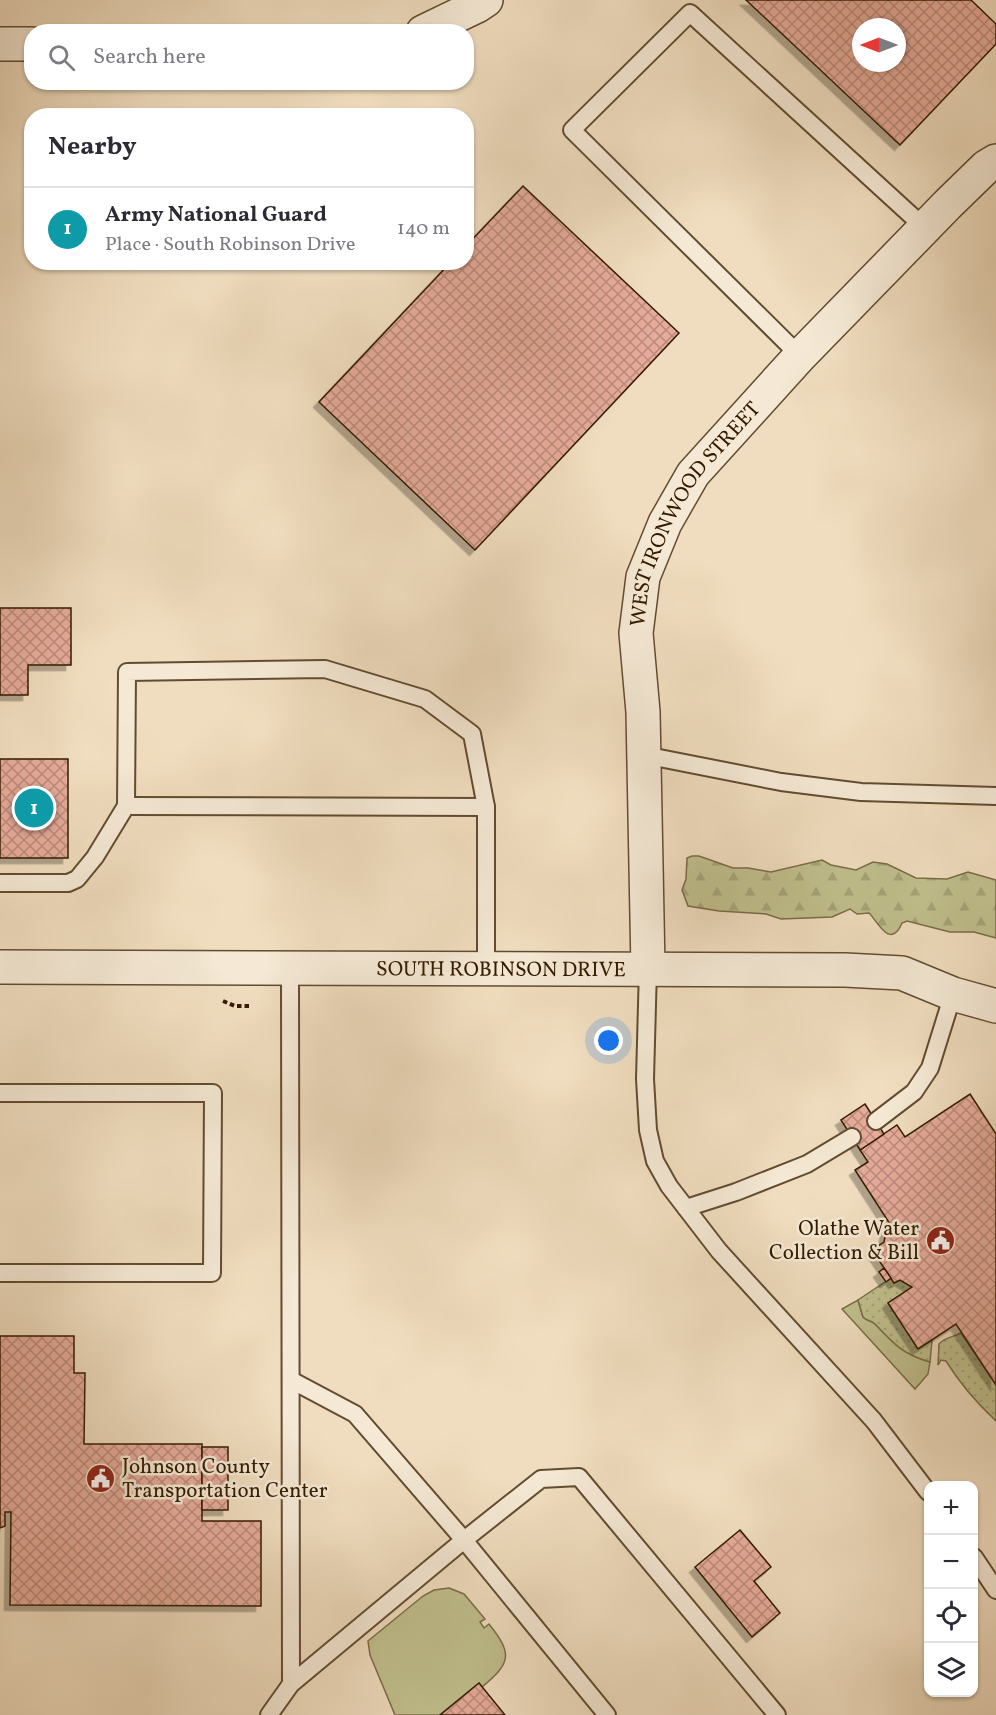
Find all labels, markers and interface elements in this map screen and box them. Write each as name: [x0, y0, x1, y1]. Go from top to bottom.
north arrow: [852, 18, 906, 72]
search box: [24, 24, 474, 90]
icon: search: [45, 41, 78, 74]
text: Search here: [93, 42, 206, 73]
text: Nearby: [48, 129, 137, 165]
text: Army National Guard: [105, 200, 327, 231]
text: 1: [63, 215, 72, 243]
text: 140 m: [397, 215, 450, 243]
text: Place · South Robinson Drive: [105, 231, 355, 259]
street label: WEST IRONWOOD STREET: [624, 396, 768, 628]
pin: 1: [15, 786, 54, 830]
street label: SOUTH ROBINSON DRIVE: [376, 955, 626, 985]
your location: [594, 1026, 623, 1055]
place label: Olathe Water Collection & Bill: [769, 1215, 919, 1268]
public building icon: Olathe Water Collection & Bill: [924, 1224, 956, 1256]
place label: Johnson County Transportation Center: [122, 1453, 328, 1506]
public building icon: Johnson County Transportation Center: [85, 1462, 117, 1494]
map controls: [924, 1481, 978, 1697]
button: +: [924, 1481, 978, 1535]
button: −: [924, 1535, 978, 1589]
button: locate: [924, 1589, 978, 1643]
button: layers: [924, 1643, 978, 1697]

